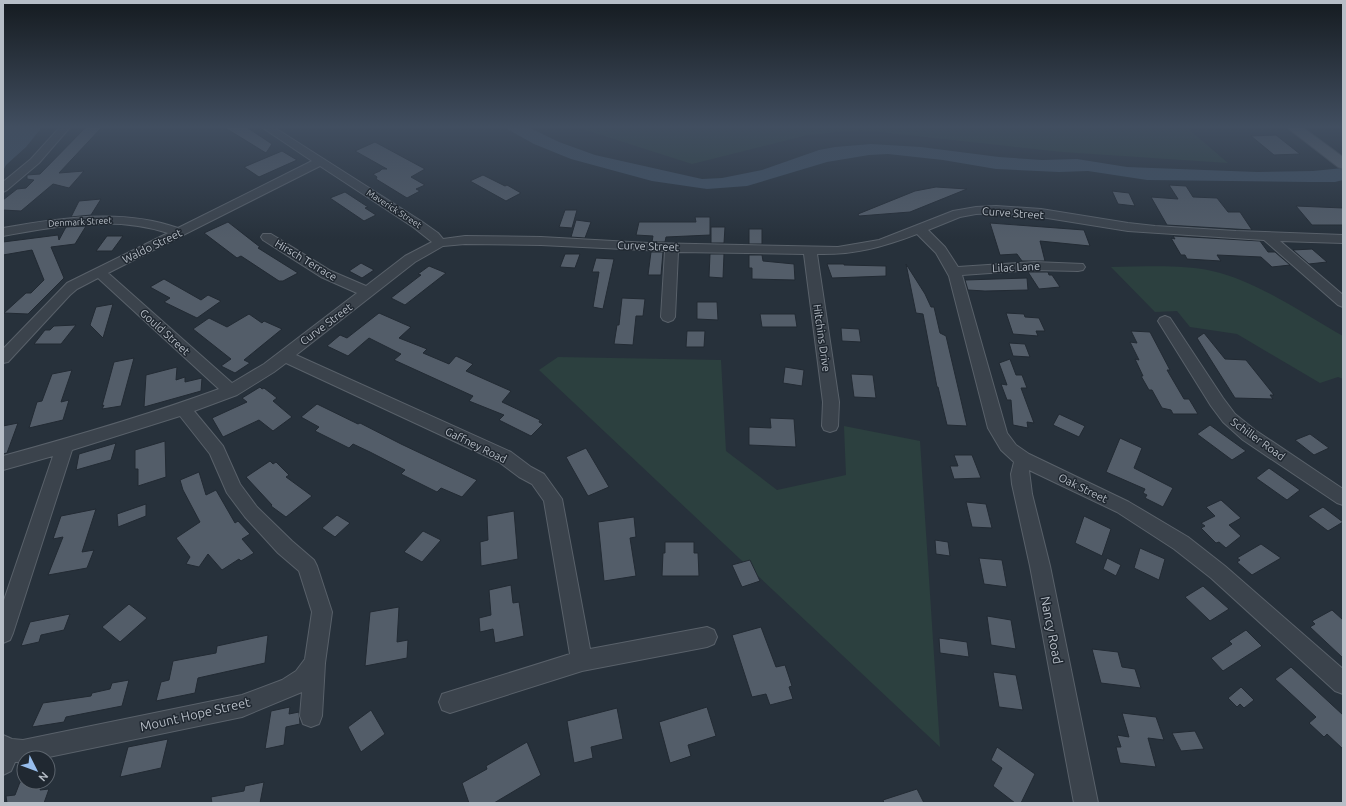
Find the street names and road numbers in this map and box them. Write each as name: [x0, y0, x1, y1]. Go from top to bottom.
street label: Maverick Street: [365, 188, 424, 231]
street label: Curve Street: [982, 205, 1045, 221]
street label: Denmark Street: [48, 215, 113, 229]
street label: Waldo Street: [120, 226, 184, 266]
street label: Hirsch Terrace: [273, 237, 339, 283]
street label: Curve Street: [617, 239, 680, 253]
street label: Lilac Lane: [992, 260, 1040, 274]
street label: Curve Street: [298, 300, 355, 347]
street label: Hitchins Drive: [811, 303, 833, 373]
street label: Gould Street: [138, 307, 193, 358]
street label: Schiller Road: [1229, 415, 1287, 463]
street label: Gaffney Road: [443, 425, 509, 465]
street label: Oak Street: [1057, 471, 1110, 505]
street label: Nancy Road: [1039, 595, 1065, 665]
street label: Mount Hope Street: [139, 695, 251, 733]

